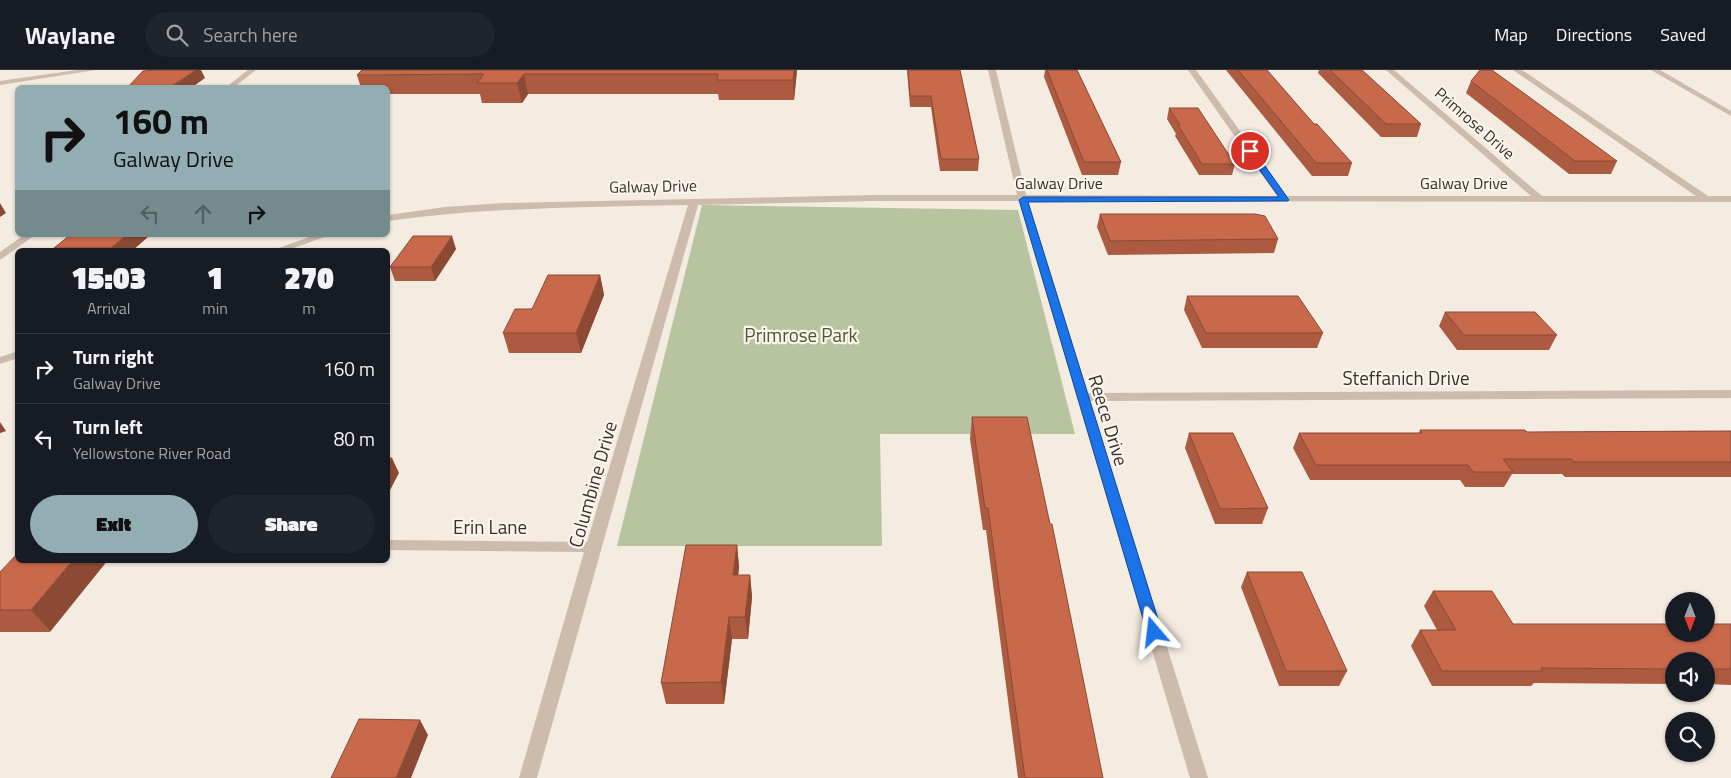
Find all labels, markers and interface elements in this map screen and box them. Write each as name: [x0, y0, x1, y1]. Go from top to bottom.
search box: [145, 12, 495, 57]
text: Waylane: [25, 17, 115, 53]
text: Search here: [203, 20, 298, 49]
icon: search: [163, 21, 191, 49]
text: Map: [1494, 21, 1528, 48]
text: Directions: [1556, 21, 1632, 48]
text: Saved: [1660, 21, 1706, 48]
street label: Primrose Drive: [1429, 81, 1521, 165]
text: 160 m: [113, 94, 209, 148]
icon: right: [30, 105, 95, 170]
pin: [1229, 130, 1271, 172]
icon: arrive: [1236, 137, 1264, 165]
text: Galway Drive: [113, 142, 234, 176]
street label: Galway Drive: [1015, 171, 1103, 195]
street label: Galway Drive: [1420, 171, 1508, 195]
street label: Galway Drive: [609, 173, 697, 199]
icon: left: [136, 200, 164, 228]
icon: ahead: [189, 200, 217, 228]
icon: right: [242, 200, 270, 228]
text: 15:03: [71, 255, 146, 301]
text: 1: [207, 255, 223, 301]
text: 270: [284, 255, 334, 301]
text: Arrival: [87, 296, 130, 320]
text: min: [202, 296, 228, 320]
text: m: [302, 296, 316, 320]
park label: Primrose Park: [744, 320, 858, 349]
text: Turn right: [73, 342, 154, 371]
text: 160 m: [323, 354, 375, 383]
icon: right: [30, 355, 58, 383]
street label: Steffanich Drive: [1342, 363, 1470, 392]
text: Galway Drive: [73, 371, 161, 395]
street label: Reece Drive: [1081, 371, 1137, 469]
text: Turn left: [73, 412, 143, 441]
street label: Columbine Drive: [560, 417, 624, 551]
text: 80 m: [334, 424, 375, 453]
icon: left: [30, 425, 58, 453]
text: Yellowstone River Road: [73, 441, 231, 465]
button: Exit: [30, 495, 198, 553]
button: Share: [208, 495, 375, 553]
street label: Erin Lane: [453, 512, 527, 541]
north arrow: [1665, 592, 1715, 642]
map controls: [1665, 592, 1715, 762]
position arrow: [1127, 605, 1179, 657]
button: sound: [1665, 652, 1715, 702]
button: search: [1665, 712, 1715, 762]

